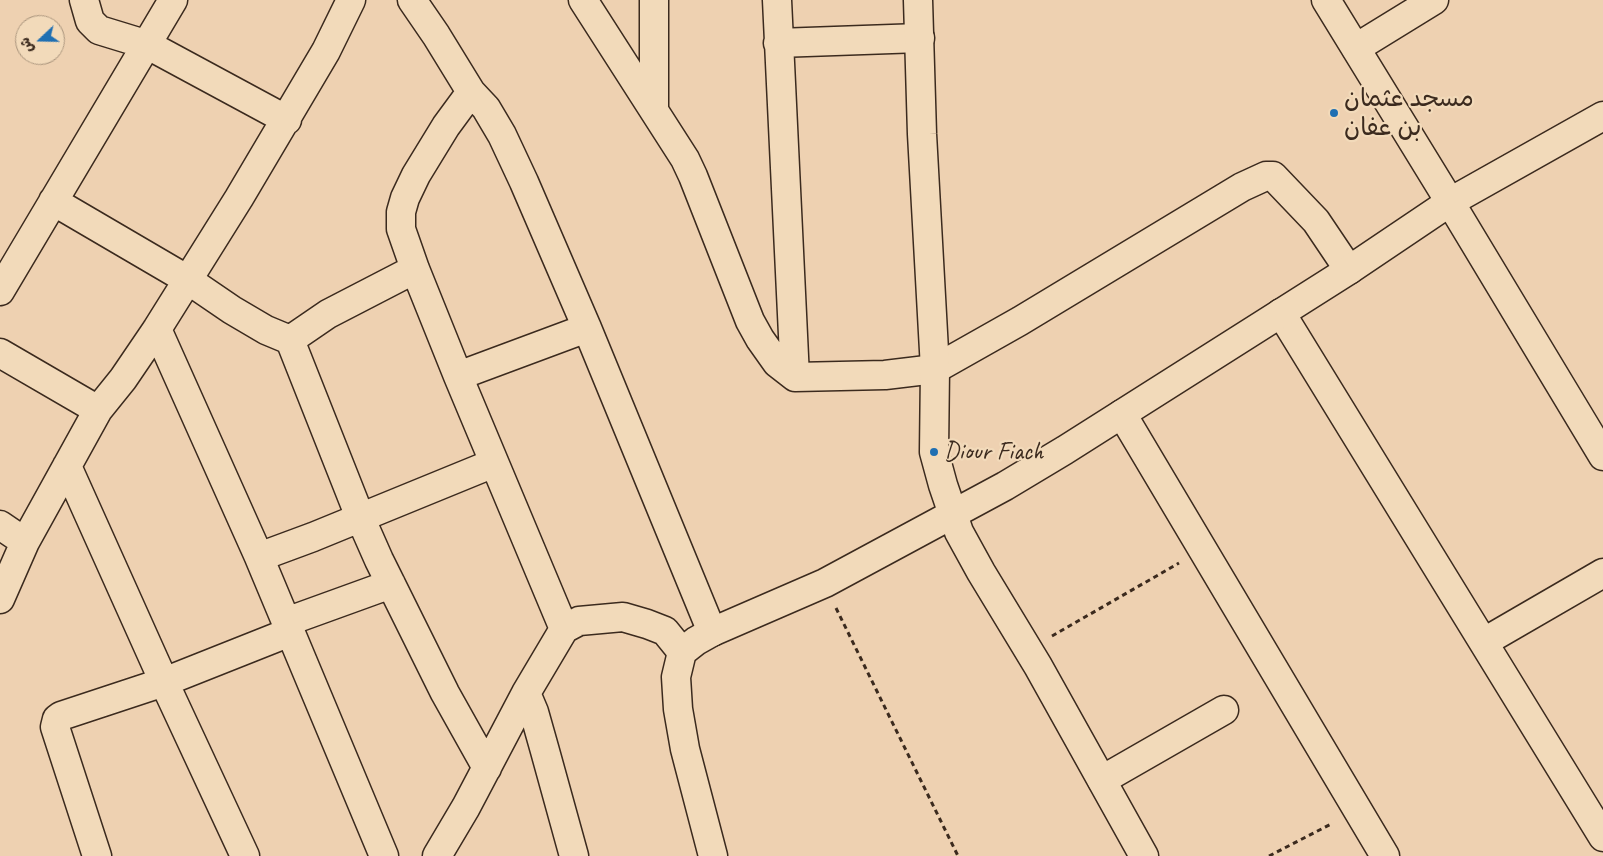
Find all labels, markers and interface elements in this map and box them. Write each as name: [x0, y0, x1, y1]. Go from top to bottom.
north arrow: [15, 15, 65, 65]
text: ش: [16, 35, 37, 55]
place label: مسجد عثمان بن عفان: [1344, 84, 1474, 143]
marker: مسجد عثمان بن عفان: [1328, 107, 1340, 119]
place label: Diour Fiach: [944, 437, 1043, 467]
marker: Diour Fiach: [928, 446, 940, 458]

